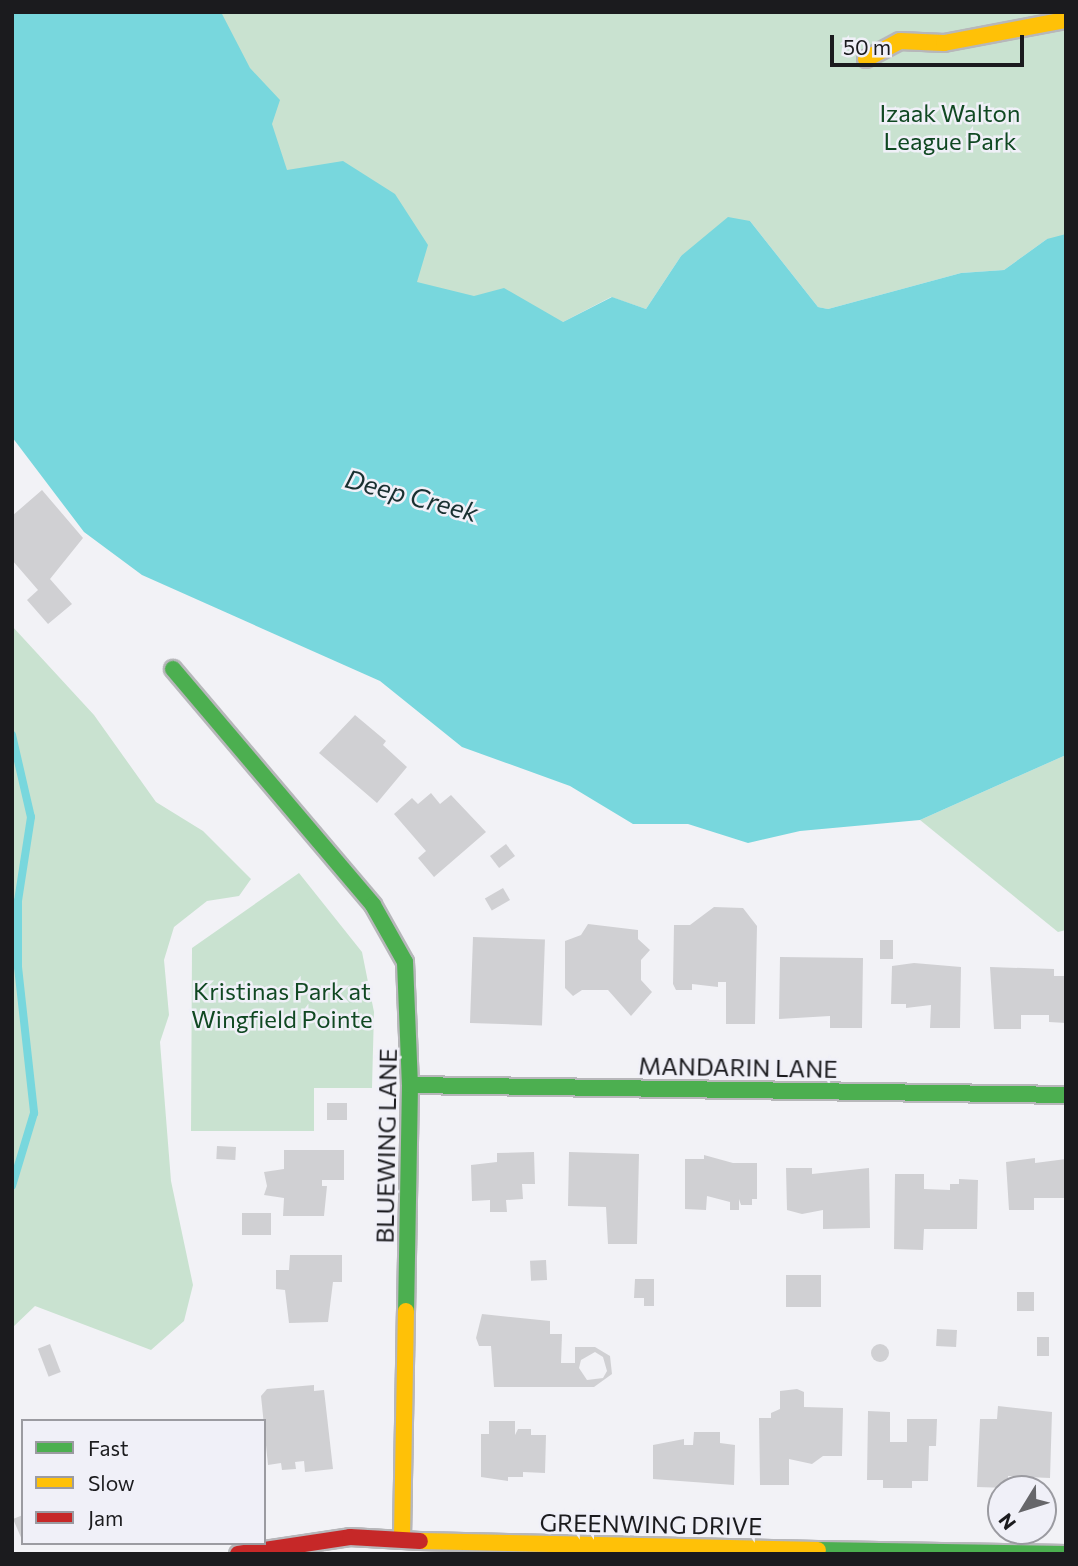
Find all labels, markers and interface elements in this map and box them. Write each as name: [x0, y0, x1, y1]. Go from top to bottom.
scale bar: [833, 21, 1027, 65]
text: 50 m: [843, 34, 891, 59]
park label: Izaak Walton League Park: [880, 99, 1020, 155]
water label: Deep Creek: [342, 462, 482, 528]
park label: Kristinas Park at Wingfield Pointe: [191, 977, 373, 1033]
street label: BLUEWING LANE: [370, 1048, 402, 1244]
street label: MANDARIN LANE: [638, 1051, 838, 1083]
legend: [21, 1419, 266, 1545]
text: Fast: [88, 1435, 129, 1460]
text: Slow: [88, 1470, 135, 1495]
north arrow: [987, 1475, 1057, 1545]
text: Jam: [88, 1505, 123, 1530]
street label: GREENWING DRIVE: [539, 1508, 763, 1540]
text: N: [993, 1509, 1020, 1535]

